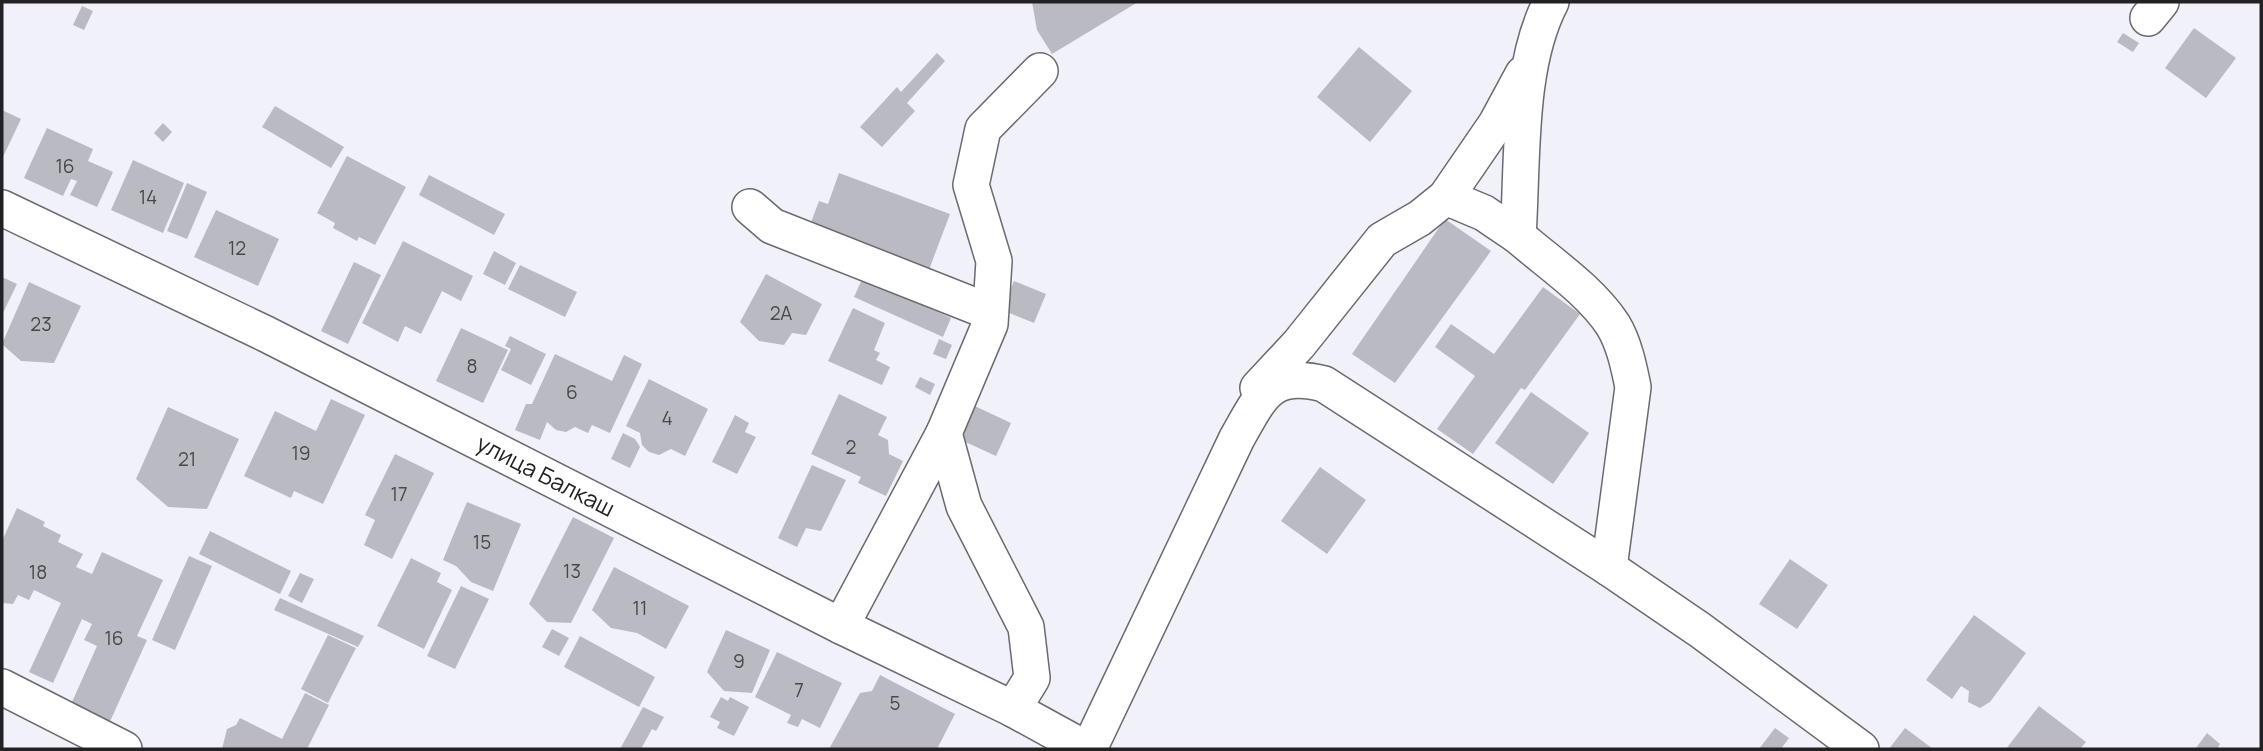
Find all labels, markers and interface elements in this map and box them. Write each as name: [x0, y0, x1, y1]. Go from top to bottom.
house number: 16: [55, 153, 75, 179]
house number: 14: [139, 184, 157, 210]
house number: 12: [228, 235, 246, 261]
house number: 2А: [770, 300, 792, 326]
house number: 23: [30, 311, 52, 337]
house number: 8: [466, 353, 478, 379]
house number: 6: [566, 379, 578, 405]
house number: 4: [661, 405, 673, 431]
street label: улица Балкаш: [471, 427, 621, 524]
house number: 2: [846, 434, 856, 460]
house number: 19: [291, 440, 311, 466]
house number: 21: [178, 446, 196, 472]
house number: 17: [391, 481, 407, 507]
house number: 15: [473, 529, 491, 555]
house number: 13: [563, 558, 581, 584]
house number: 18: [29, 559, 47, 585]
house number: 11: [633, 595, 647, 621]
house number: 16: [104, 625, 124, 651]
house number: 9: [733, 648, 745, 674]
house number: 7: [794, 677, 804, 703]
house number: 5: [890, 690, 901, 716]

